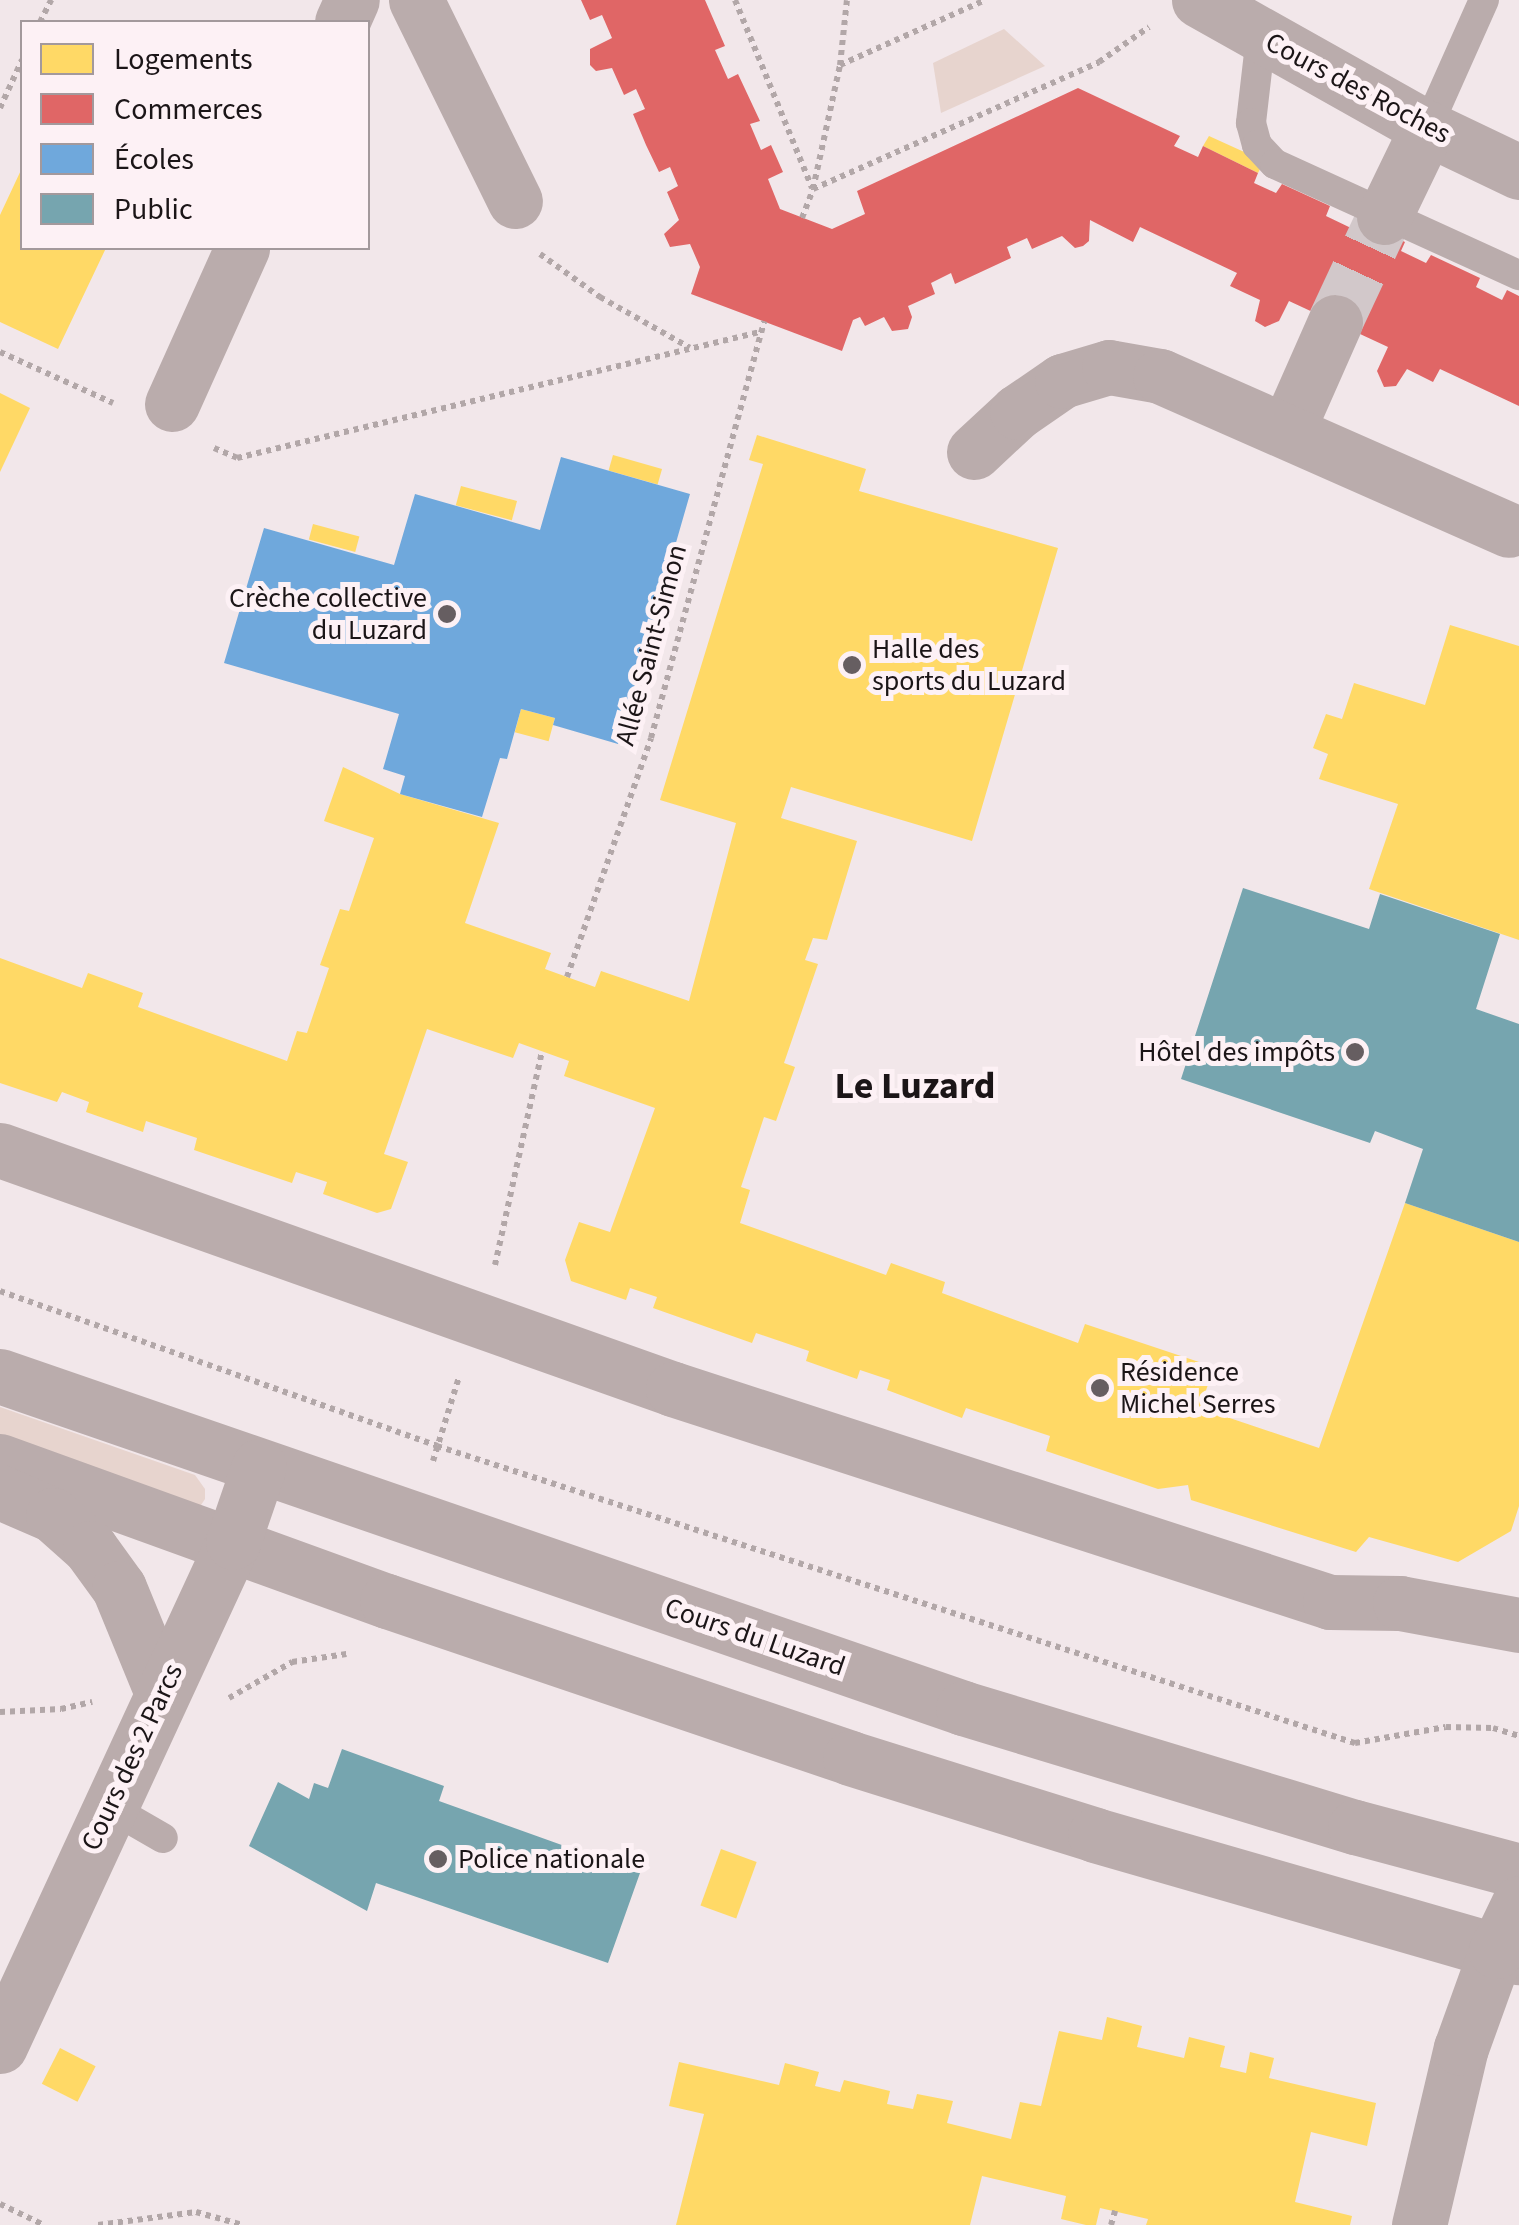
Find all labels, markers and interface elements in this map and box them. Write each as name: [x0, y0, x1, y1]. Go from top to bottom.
legend: [20, 20, 370, 250]
street label: Cours des Roches: [1260, 25, 1456, 151]
text: Logements: [114, 38, 253, 81]
text: Commerces: [114, 88, 263, 131]
text: Écoles: [114, 138, 194, 181]
text: Public: [114, 188, 193, 231]
street label: Allée Saint-Simon: [608, 541, 694, 749]
place label: Crèche collective du Luzard: [229, 581, 427, 647]
marker: Crèche collective du Luzard: [436, 603, 458, 625]
place label: Halle des sports du Luzard: [872, 632, 1066, 698]
marker: Halle des sports du Luzard: [841, 654, 863, 676]
place label: Hôtel des impôts: [1138, 1035, 1335, 1069]
marker: Hôtel des impôts: [1344, 1041, 1366, 1063]
district label: Le Luzard: [835, 1064, 995, 1110]
place label: Résidence Michel Serres: [1120, 1355, 1275, 1421]
marker: Résidence Michel Serres: [1089, 1377, 1111, 1399]
street label: Cours du Luzard: [660, 1590, 850, 1684]
street label: Cours des 2 Parcs: [74, 1658, 190, 1856]
place label: Police nationale: [458, 1842, 645, 1876]
marker: Police nationale: [427, 1848, 449, 1870]

